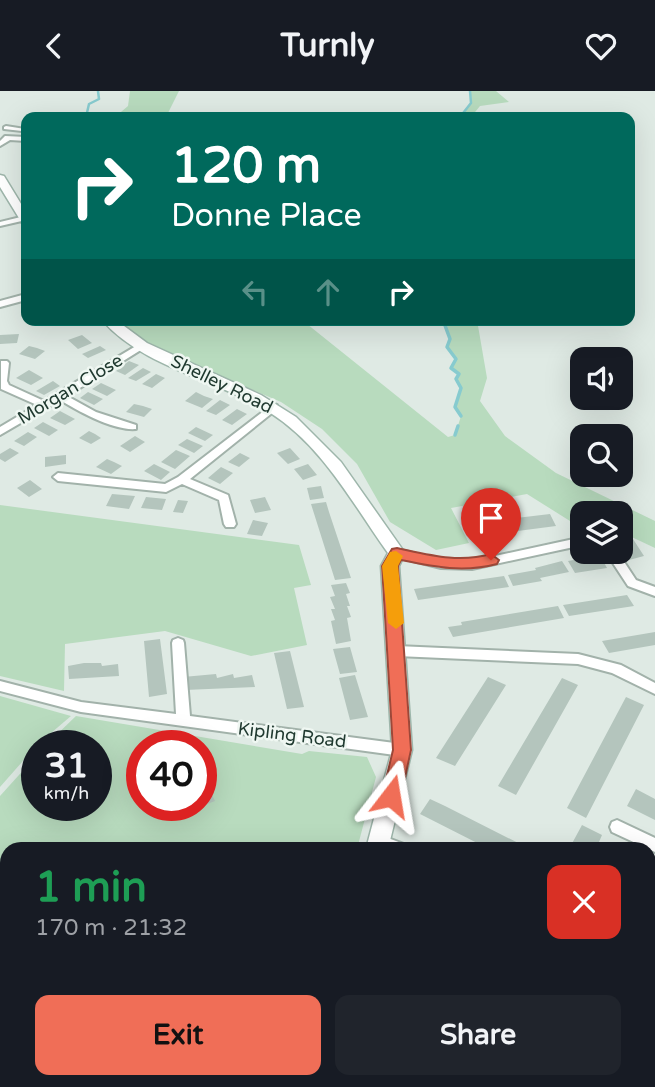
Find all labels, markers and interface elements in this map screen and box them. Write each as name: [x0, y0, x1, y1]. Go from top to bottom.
icon: back: [35, 27, 73, 65]
text: Turnly: [281, 27, 374, 65]
icon: heart: [582, 27, 620, 65]
text: 120 m: [171, 137, 321, 196]
icon: right: [56, 140, 147, 231]
text: Donne Place: [171, 197, 362, 235]
icon: left: [236, 273, 274, 311]
icon: ahead: [309, 273, 347, 311]
icon: right: [382, 273, 420, 311]
map controls: [570, 347, 633, 564]
button: sound: [570, 347, 633, 410]
street label: Morgan Close: [14, 349, 126, 429]
street label: Shelley Road: [167, 350, 277, 418]
button: search: [570, 424, 633, 487]
pin: [461, 488, 521, 560]
icon: arrive: [472, 499, 510, 537]
button: layers: [570, 501, 633, 564]
street label: Kipling Road: [237, 717, 347, 753]
speed limit sign: 40: [126, 730, 217, 821]
text: 31: [45, 745, 88, 787]
position arrow: [354, 759, 428, 833]
text: km/h: [44, 782, 89, 804]
text: 1 min: [35, 862, 147, 913]
button: close: [547, 865, 621, 939]
text: 170 m · 21:32: [35, 914, 187, 942]
button: Exit: [35, 995, 321, 1075]
button: Share: [335, 995, 621, 1075]

